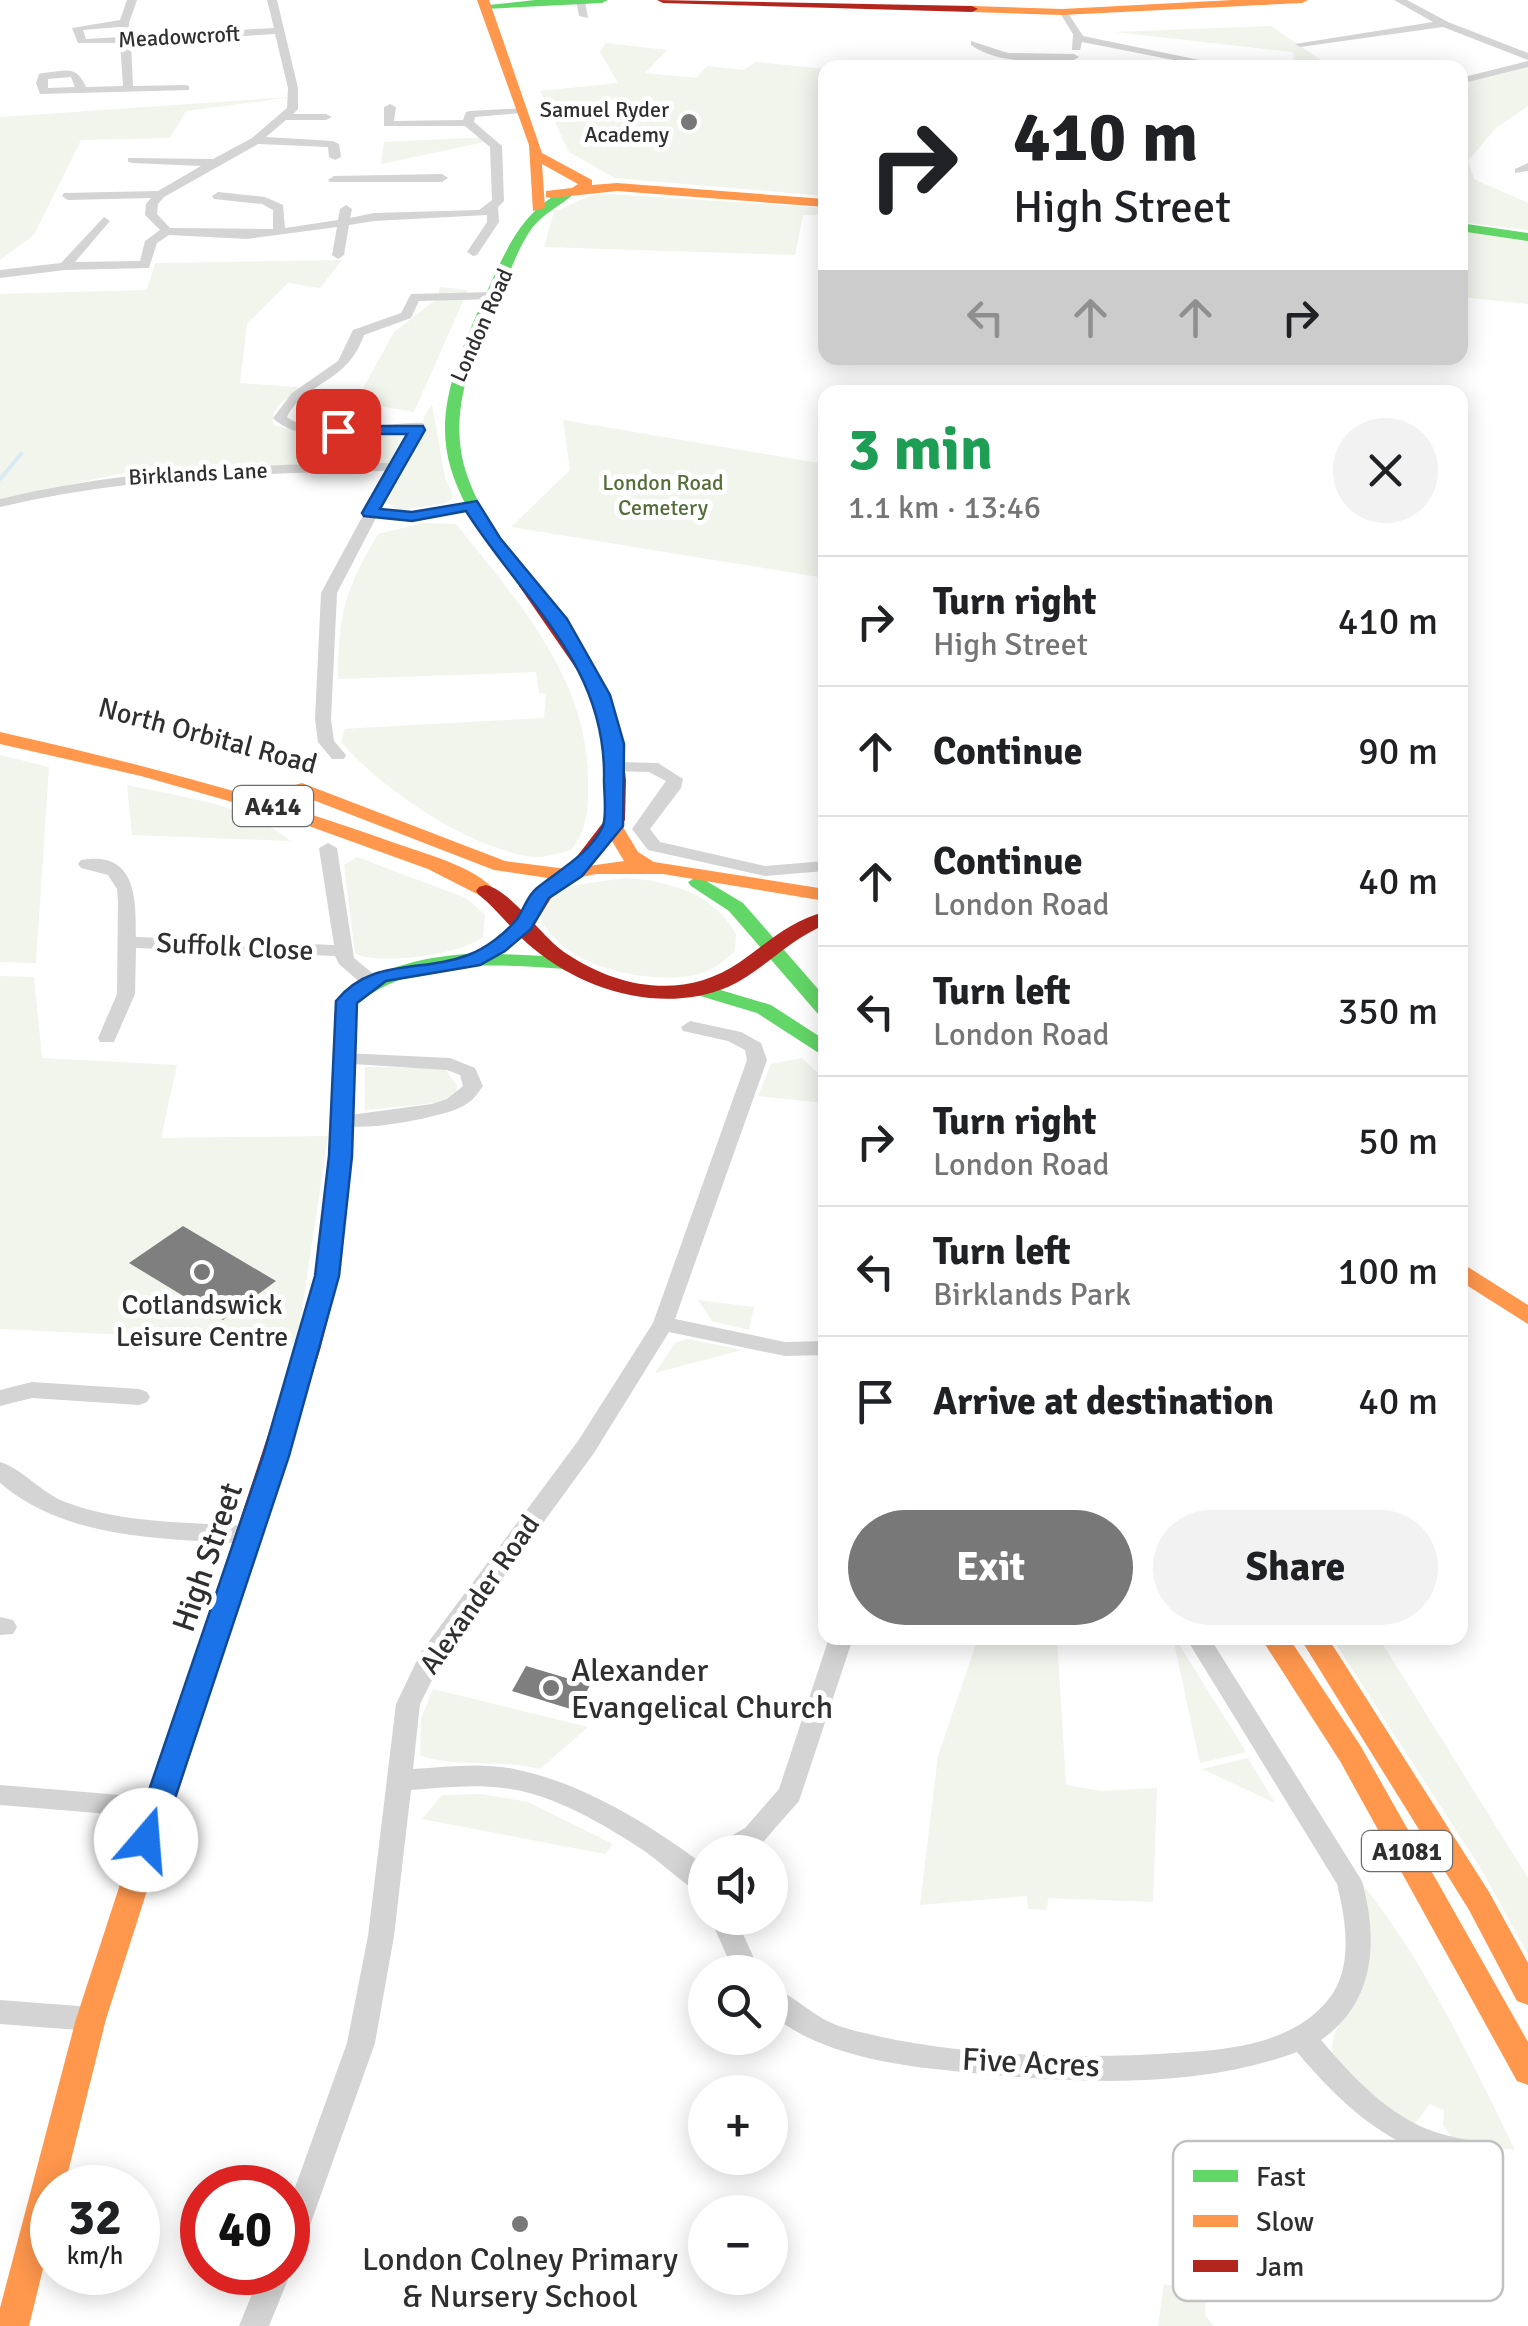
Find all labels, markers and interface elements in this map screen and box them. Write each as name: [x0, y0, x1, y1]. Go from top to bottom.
street label: Meadowcroft: [117, 20, 241, 53]
text: 410 m: [1013, 94, 1198, 180]
place label: Samuel Ryder Academy: [540, 96, 670, 148]
icon: right: [848, 100, 978, 230]
marker: Samuel Ryder Academy: [678, 111, 700, 133]
text: High Street: [1013, 180, 1231, 235]
street label: London Road: [444, 264, 518, 386]
icon: left: [958, 290, 1013, 345]
icon: ahead: [1063, 290, 1118, 345]
icon: ahead: [1168, 290, 1223, 345]
icon: right: [1273, 290, 1328, 345]
pin: [296, 389, 381, 474]
icon: arrive: [311, 404, 366, 459]
text: 3 min: [848, 413, 993, 487]
button: close: [1333, 418, 1438, 523]
street label: Birklands Lane: [128, 456, 268, 491]
park label: London Road Cemetery: [602, 469, 724, 521]
text: 1.1 km · 13:46: [848, 488, 1041, 527]
text: Turn right: [933, 578, 1097, 625]
icon: right: [848, 594, 903, 649]
text: 410 m: [1338, 598, 1438, 645]
text: High Street: [933, 625, 1088, 664]
street label: North Orbital Road: [95, 690, 321, 781]
icon: ahead: [848, 724, 903, 779]
text: Continue: [933, 728, 1083, 775]
text: 90 m: [1358, 728, 1438, 775]
road number: A414: [233, 786, 313, 826]
text: Continue: [933, 838, 1083, 885]
icon: ahead: [848, 854, 903, 909]
text: 40 m: [1358, 858, 1438, 905]
text: London Road: [933, 885, 1110, 924]
street label: Suffolk Close: [156, 926, 314, 968]
text: Turn left: [933, 968, 1071, 1015]
icon: left: [848, 984, 903, 1039]
text: 350 m: [1338, 988, 1438, 1035]
text: London Road: [933, 1015, 1110, 1054]
text: Turn right: [933, 1098, 1097, 1145]
icon: right: [848, 1114, 903, 1169]
text: 50 m: [1358, 1118, 1438, 1165]
text: London Road: [933, 1145, 1110, 1184]
text: Turn left: [933, 1228, 1071, 1275]
icon: left: [848, 1244, 903, 1299]
text: 100 m: [1338, 1248, 1438, 1295]
marker: Cotlandswick Leisure Centre: [191, 1261, 213, 1283]
text: Birklands Park: [933, 1275, 1131, 1314]
place label: Cotlandswick Leisure Centre: [116, 1288, 288, 1354]
icon: arrive: [848, 1374, 903, 1429]
text: Arrive at destination: [933, 1378, 1274, 1425]
text: 40 m: [1358, 1378, 1438, 1425]
street label: High Street: [164, 1478, 251, 1637]
street label: Alexander Road: [412, 1509, 547, 1681]
button: Exit: [848, 1510, 1133, 1625]
button: Share: [1153, 1510, 1438, 1625]
place label: Alexander Evangelical Church: [571, 1651, 833, 1727]
marker: Alexander Evangelical Church: [540, 1677, 562, 1699]
position arrow: [94, 1788, 198, 1892]
road number: A1081: [1362, 1831, 1452, 1871]
map controls: [688, 1835, 788, 2295]
button: sound: [688, 1835, 788, 1935]
button: search: [688, 1955, 788, 2055]
street label: Five Acres: [961, 2039, 1101, 2086]
button: +: [688, 2075, 788, 2175]
legend: [1173, 2141, 1503, 2301]
text: Fast: [1256, 2160, 1306, 2194]
speed limit sign: 40: [180, 2165, 310, 2295]
text: 32: [68, 2187, 122, 2249]
button: −: [688, 2195, 788, 2295]
text: Slow: [1256, 2205, 1314, 2239]
marker: London Colney Primary & Nursery School: [509, 2213, 531, 2235]
text: km/h: [67, 2240, 123, 2271]
place label: London Colney Primary & Nursery School: [362, 2240, 678, 2316]
text: Jam: [1256, 2250, 1304, 2284]

